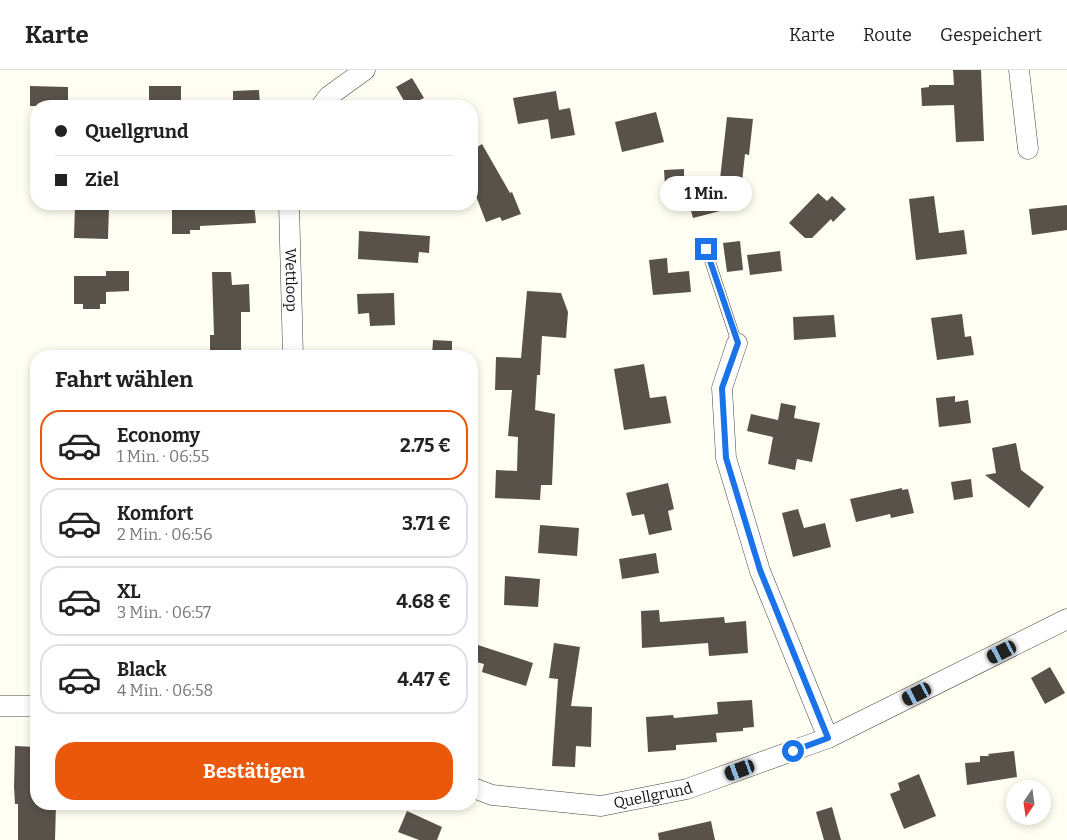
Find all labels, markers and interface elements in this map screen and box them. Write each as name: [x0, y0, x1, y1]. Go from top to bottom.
text: Karte: [25, 21, 89, 49]
text: Karte: [789, 24, 835, 46]
text: Route: [863, 24, 912, 46]
text: Gespeichert: [940, 24, 1042, 46]
text: Quellgrund: [85, 120, 189, 143]
text: Ziel: [85, 168, 119, 191]
callout: 1 Min.: [660, 176, 752, 212]
text: 1 Min.: [684, 184, 728, 203]
route end: [695, 238, 717, 260]
street label: Wettloop: [281, 248, 301, 312]
text: Fahrt wählen: [55, 366, 193, 393]
icon: car: [57, 423, 102, 468]
text: Economy: [117, 424, 200, 447]
text: 2.75 €: [400, 434, 451, 457]
text: 1 Min. · 06:55: [117, 447, 209, 466]
icon: car: [57, 501, 102, 546]
text: Komfort: [117, 502, 193, 525]
text: 3.71 €: [402, 512, 451, 535]
text: 2 Min. · 06:56: [117, 525, 212, 544]
icon: car: [57, 579, 102, 624]
text: XL: [117, 580, 141, 603]
text: 4.68 €: [396, 590, 451, 613]
text: 3 Min. · 06:57: [117, 603, 211, 622]
car: [985, 639, 1018, 665]
icon: car: [57, 657, 102, 702]
text: Black: [117, 658, 167, 681]
text: 4.47 €: [397, 668, 451, 691]
text: 4 Min. · 06:58: [117, 681, 213, 700]
car: [900, 681, 933, 707]
route start: [782, 740, 804, 762]
button: Bestätigen: [55, 742, 453, 800]
car: [723, 758, 756, 782]
street label: Quellgrund: [612, 779, 695, 812]
north arrow: [1006, 780, 1051, 825]
map controls: [1006, 780, 1051, 825]

